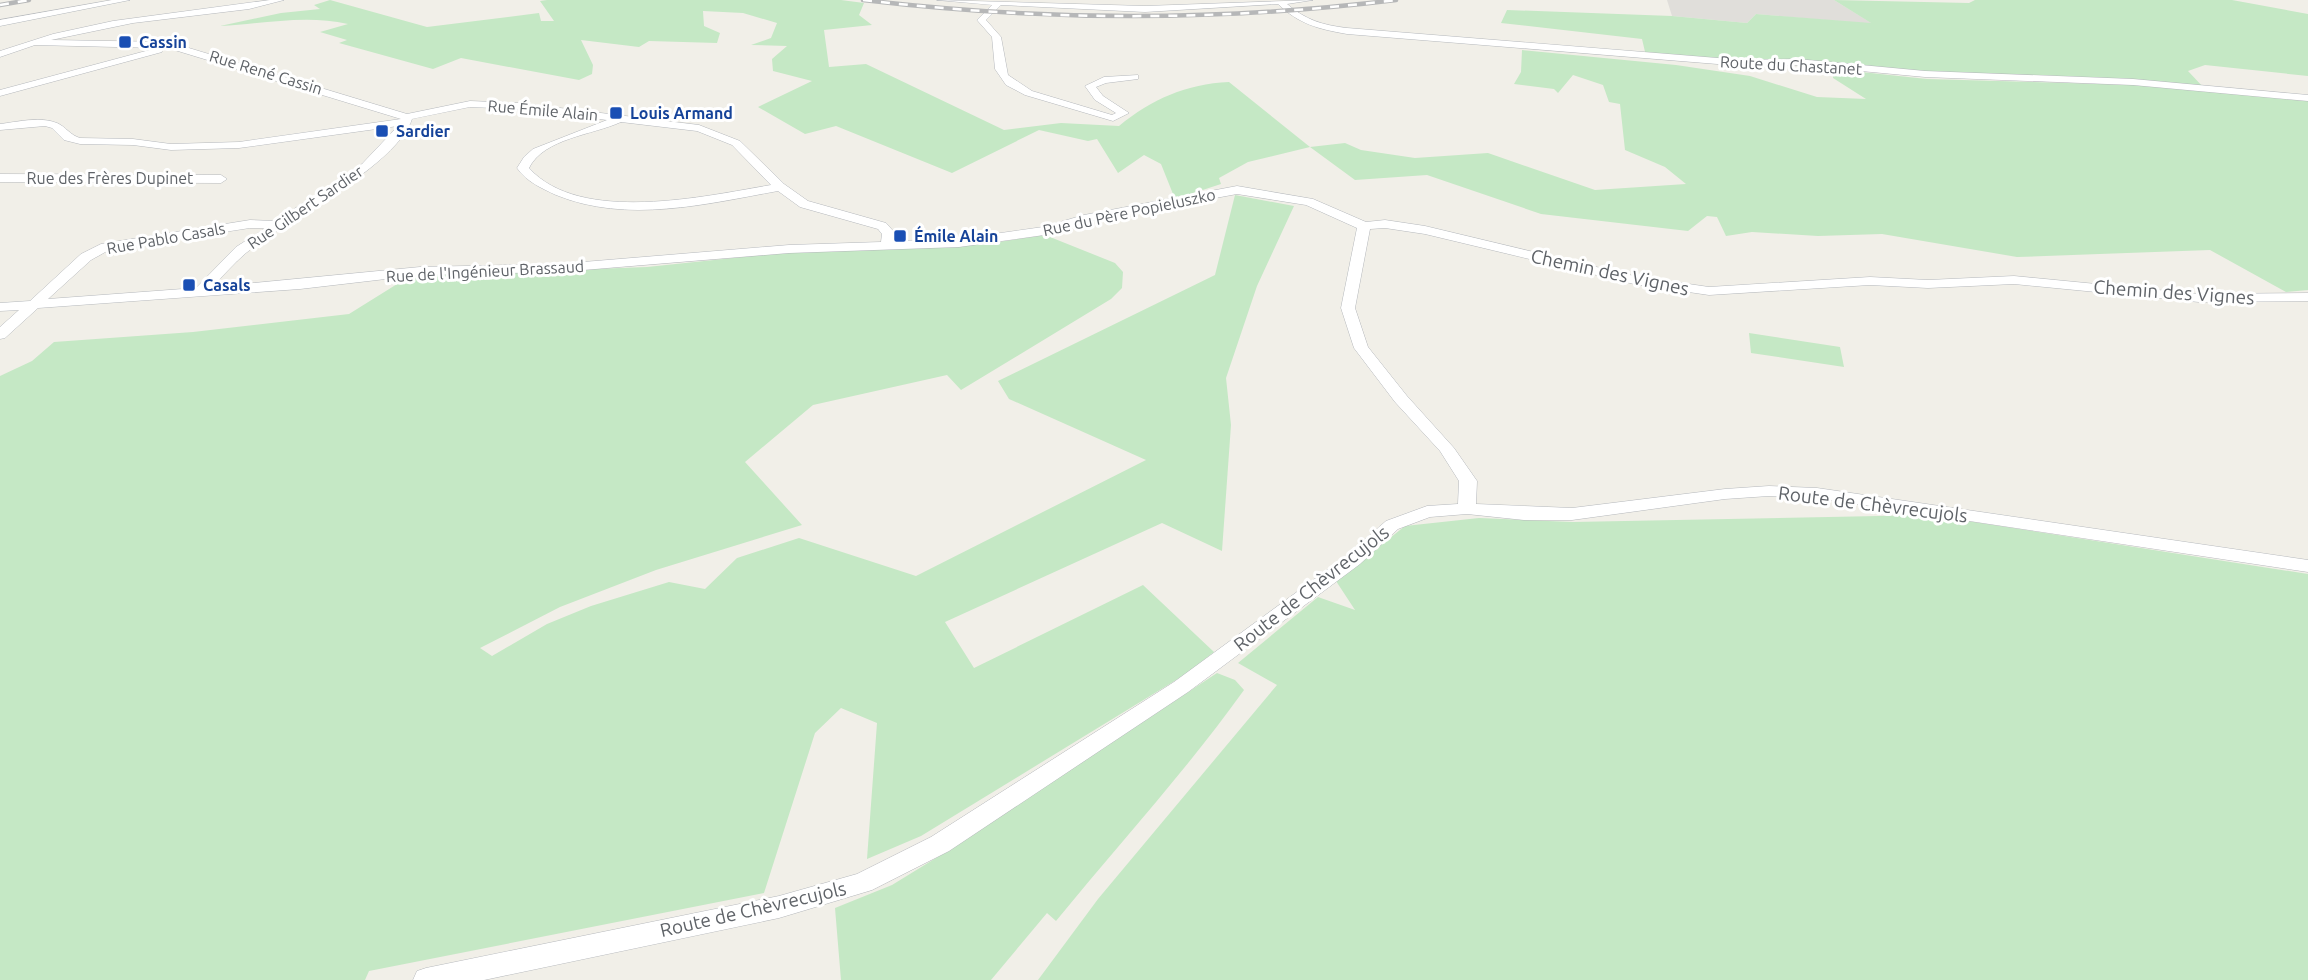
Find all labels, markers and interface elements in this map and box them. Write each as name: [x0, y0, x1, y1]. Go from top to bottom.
place label: Cassin: [139, 33, 187, 51]
marker: Cassin: [117, 34, 133, 50]
street label: Rue René Cassin: [207, 46, 325, 98]
street label: Route du Chastanet: [1720, 52, 1863, 78]
street label: Rue Émile Alain: [487, 94, 599, 124]
place label: Louis Armand: [630, 104, 733, 122]
marker: Louis Armand: [608, 105, 624, 121]
place label: Sardier: [396, 122, 451, 140]
marker: Sardier: [374, 123, 390, 139]
street label: Rue Gilbert Sardier: [244, 162, 366, 252]
street label: Rue des Frères Dupinet: [27, 169, 194, 187]
street label: Rue du Père Popieluszko: [1041, 185, 1217, 239]
street label: Rue Pablo Casals: [105, 219, 227, 257]
place label: Émile Alain: [914, 225, 998, 245]
marker: Émile Alain: [892, 228, 908, 244]
street label: Chemin des Vignes: [1529, 244, 1691, 300]
street label: Rue de l'Ingénieur Brassaud: [385, 257, 585, 285]
street label: Chemin des Vignes: [2093, 275, 2255, 309]
place label: Casals: [203, 276, 251, 294]
marker: Casals: [181, 277, 197, 293]
street label: Route de Chèvrecujols: [1777, 481, 1969, 527]
street label: Route de Chèvrecujols: [1229, 521, 1393, 655]
street label: Route de Chèvrecujols: [658, 877, 848, 941]

